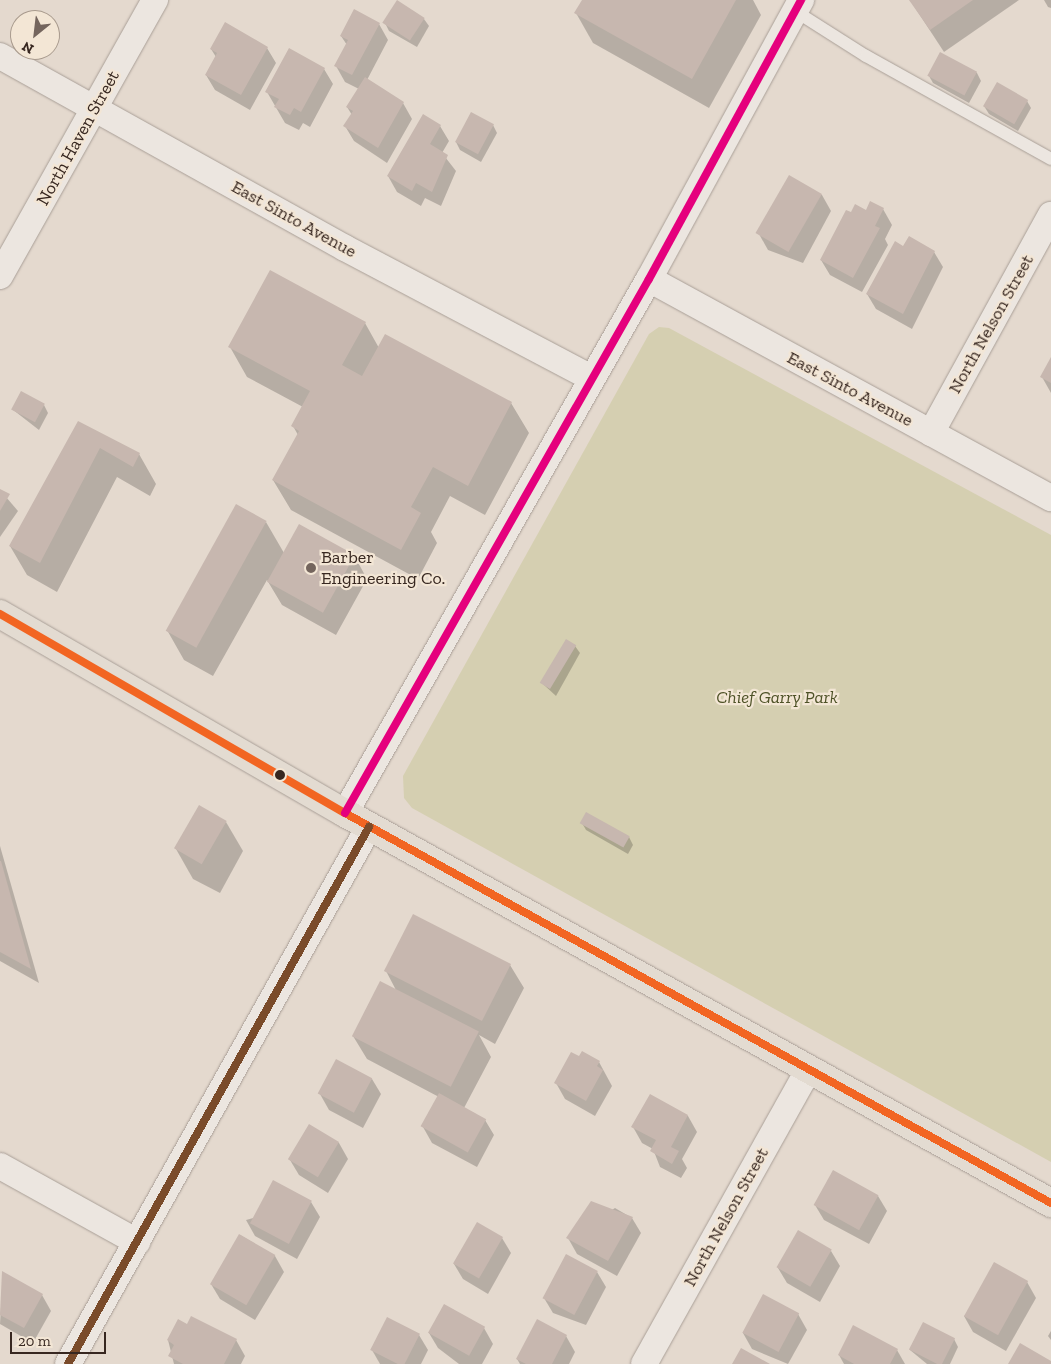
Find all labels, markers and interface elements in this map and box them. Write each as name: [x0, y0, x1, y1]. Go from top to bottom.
north arrow: [10, 10, 60, 60]
text: N: [19, 38, 37, 58]
street label: North Haven Street: [32, 67, 124, 209]
street label: East Sinto Avenue: [228, 176, 360, 262]
street label: North Nelson Street: [944, 251, 1038, 397]
street label: East Sinto Avenue: [783, 347, 917, 431]
place label: Barber Engineering Co.: [321, 547, 445, 590]
marker: Barber Engineering Co.: [305, 562, 317, 574]
park label: Chief Garry Park: [716, 686, 838, 708]
unlabelled marker: [275, 770, 285, 780]
street label: North Nelson Street: [679, 1144, 773, 1290]
scale bar: [12, 1322, 109, 1354]
text: 20 m: [18, 1332, 51, 1350]

